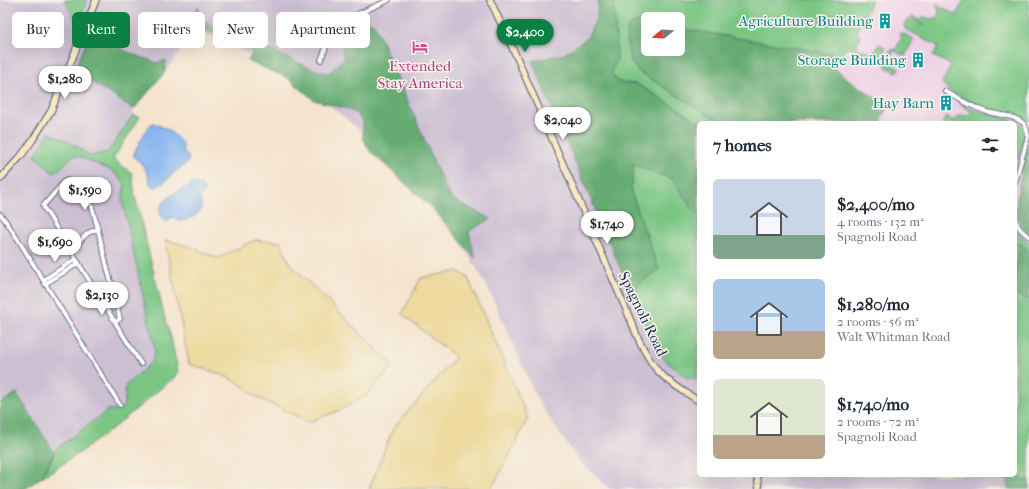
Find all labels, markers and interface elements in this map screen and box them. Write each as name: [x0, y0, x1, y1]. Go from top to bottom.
chip: Buy: [12, 12, 64, 48]
chip: Rent: [72, 12, 130, 48]
chip: Filters: [138, 12, 205, 48]
chip: New: [213, 12, 268, 48]
chip: Apartment: [276, 12, 370, 48]
north arrow: [641, 12, 685, 56]
map controls: [641, 12, 685, 56]
place label: Agriculture Building: [737, 12, 874, 30]
building icon: Agriculture Building: [876, 12, 894, 30]
pin: $2,400: [492, 19, 558, 53]
text: $2,400: [506, 24, 544, 39]
hotel icon: Extended Stay America: [411, 38, 429, 56]
place label: Storage Building: [797, 51, 907, 69]
building icon: Storage Building: [909, 51, 927, 69]
place label: Extended Stay America: [378, 57, 463, 92]
pin: $1,280: [32, 66, 98, 100]
text: $1,280: [48, 71, 82, 86]
place label: Hay Barn: [872, 94, 934, 112]
building icon: Hay Barn: [937, 94, 955, 112]
pin: $2,040: [530, 107, 596, 141]
text: $2,040: [544, 112, 582, 127]
icon: filters: [979, 134, 1001, 156]
text: 7 homes: [713, 135, 772, 155]
pin: $1,590: [52, 177, 118, 211]
text: $1,590: [68, 182, 102, 197]
text: $2,400/mo: [837, 194, 915, 214]
icon: home: [745, 195, 793, 243]
pin: $1,740: [574, 211, 640, 245]
text: 4 rooms · 132 m²: [837, 214, 924, 229]
text: $1,740: [590, 216, 624, 231]
pin: $1,690: [22, 229, 88, 263]
text: Spagnoli Road: [837, 229, 917, 244]
text: $1,690: [37, 234, 73, 249]
street label: Spagnoli Road: [615, 269, 672, 360]
pin: $2,130: [69, 282, 135, 316]
text: $2,130: [85, 287, 119, 302]
text: $1,280/mo: [837, 294, 909, 314]
icon: home: [745, 295, 793, 343]
text: 2 rooms · 56 m²: [837, 314, 919, 329]
text: Walt Whitman Road: [837, 329, 950, 344]
text: $1,740/mo: [837, 394, 909, 414]
icon: home: [745, 395, 793, 443]
text: 2 rooms · 72 m²: [837, 414, 919, 429]
text: Spagnoli Road: [837, 429, 917, 444]

